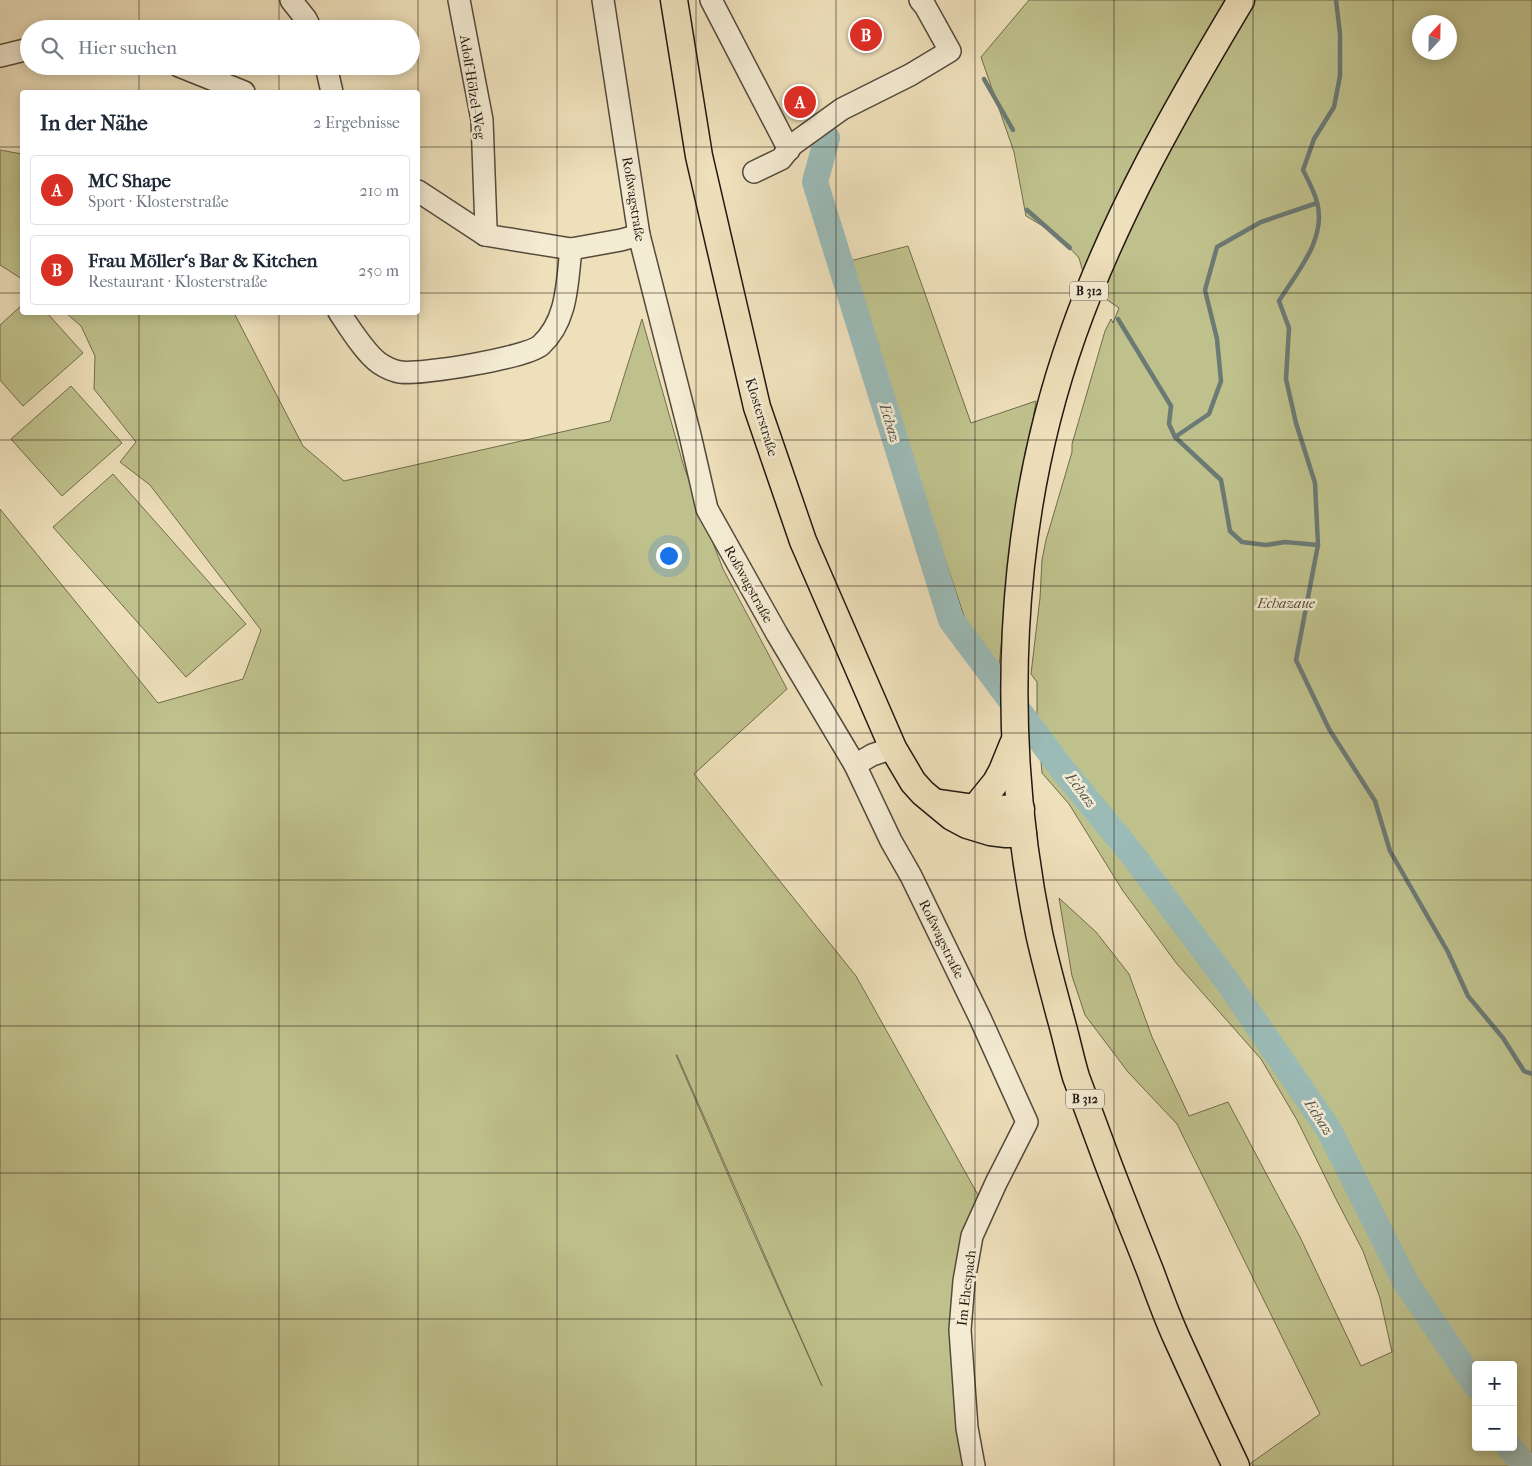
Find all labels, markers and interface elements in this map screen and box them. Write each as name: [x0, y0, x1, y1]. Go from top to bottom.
north arrow: [1412, 15, 1457, 60]
pin: B: [850, 16, 882, 54]
search box: [20, 20, 420, 75]
street label: Adolf-Hölzel-Weg: [456, 33, 489, 141]
icon: search: [38, 34, 66, 62]
text: Hier suchen: [78, 37, 177, 59]
pin: A: [784, 83, 816, 121]
text: In der Nähe: [40, 111, 148, 135]
text: 2 Ergebnisse: [313, 113, 400, 132]
street label: Roßwagstraße: [618, 155, 649, 243]
text: MC Shape: [88, 170, 171, 192]
text: A: [52, 181, 62, 200]
text: 210 m: [360, 181, 399, 200]
text: Sport · Klosterstraße: [88, 192, 229, 211]
text: Frau Möller‘s Bar & Kitchen: [88, 250, 318, 272]
text: B: [52, 261, 62, 280]
text: 250 m: [358, 261, 399, 280]
text: Restaurant · Klosterstraße: [88, 272, 267, 291]
road number: B 312: [1070, 282, 1108, 300]
street label: Klosterstraße: [742, 376, 782, 459]
water label: Echaz: [875, 401, 904, 445]
your location: [656, 543, 682, 569]
street label: Roßwagstraße: [720, 543, 777, 626]
park label: Echazaue: [1256, 595, 1315, 612]
water label: Echaz: [1061, 768, 1100, 811]
street label: Roßwagstraße: [915, 897, 968, 982]
road number: B 312: [1066, 1090, 1104, 1108]
water label: Echaz: [1300, 1095, 1337, 1138]
street label: Im Ehespach: [953, 1249, 980, 1327]
map controls: [1472, 1361, 1517, 1451]
button: +: [1472, 1361, 1517, 1406]
button: −: [1472, 1406, 1517, 1451]

